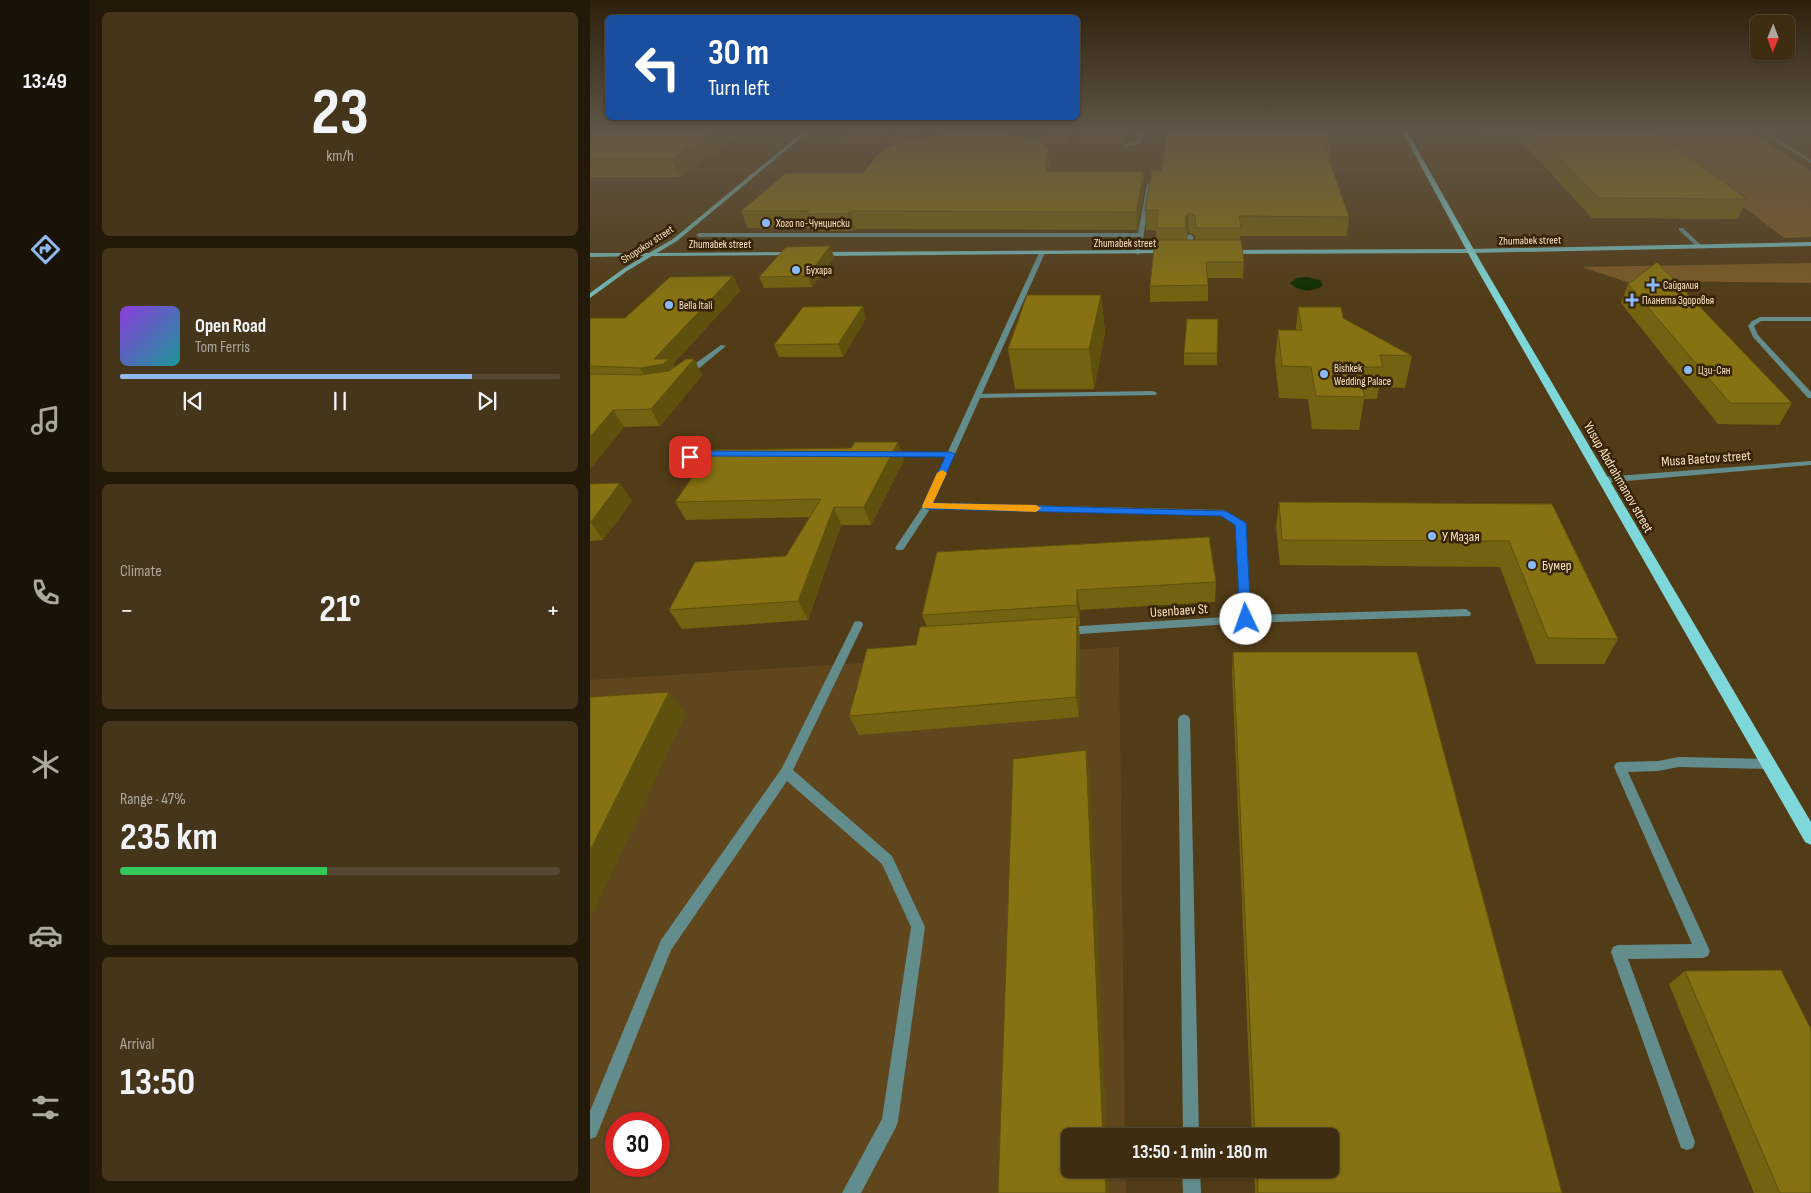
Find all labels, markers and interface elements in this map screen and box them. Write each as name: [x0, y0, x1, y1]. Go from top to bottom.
north arrow: [1750, 15, 1795, 60]
map controls: [1750, 15, 1795, 60]
text: 30 m: [708, 32, 769, 75]
icon: left: [625, 35, 690, 100]
text: 13:49: [23, 68, 67, 95]
text: 23: [311, 75, 369, 153]
text: Turn left: [708, 75, 770, 102]
text: km/h: [326, 147, 354, 166]
marker: Хого по-Чунцински: [760, 217, 772, 229]
place label: Хого по-Чунцински: [775, 217, 850, 230]
street label: Shopokov street: [619, 222, 677, 266]
icon: directions: [28, 232, 63, 267]
street label: Zhumabek street: [1499, 233, 1562, 248]
street label: Zhumabek street: [1094, 237, 1157, 250]
street label: Zhumabek street: [689, 238, 752, 251]
marker: Бухара: [790, 264, 802, 276]
place label: Бухара: [806, 264, 832, 277]
marker: Сайдалия: [1647, 279, 1659, 291]
place label: Сайдалия: [1663, 279, 1699, 292]
marker: Планета Здоровья: [1626, 294, 1638, 306]
place label: Планета Здоровья: [1642, 294, 1714, 307]
marker: Bella Itali: [663, 299, 675, 311]
place label: Bella Itali: [679, 299, 712, 312]
text: Open Road: [195, 315, 266, 338]
text: Tom Ferris: [195, 338, 250, 357]
place label: Bishkek Wedding Palace: [1334, 362, 1391, 388]
marker: Цзи-Сян: [1682, 364, 1694, 376]
place label: Цзи-Сян: [1698, 364, 1730, 377]
marker: Bishkek Wedding Palace: [1318, 368, 1330, 380]
icon: previous: [179, 387, 207, 415]
icon: pause: [326, 387, 354, 415]
icon: next: [473, 387, 501, 415]
icon: music: [28, 403, 63, 438]
street label: Yusup Abdrahmanov street: [1580, 419, 1657, 536]
pin: [669, 436, 711, 478]
icon: arrive: [676, 443, 704, 471]
street label: Musa Baetov street: [1661, 447, 1752, 470]
place label: У Мазая: [1442, 528, 1480, 545]
marker: У Мазая: [1426, 530, 1438, 542]
place label: Бумер: [1542, 557, 1572, 574]
marker: Бумер: [1526, 559, 1538, 571]
text: Climate: [120, 562, 162, 581]
icon: phone: [28, 575, 63, 610]
text: 21°: [319, 587, 361, 632]
position arrow: [1219, 592, 1271, 644]
text: −: [120, 594, 134, 627]
text: +: [546, 594, 560, 627]
street label: Usenbaev St: [1149, 600, 1209, 621]
icon: climate: [28, 747, 63, 782]
text: Range · 47%: [120, 790, 186, 809]
text: 235 km: [120, 815, 218, 860]
icon: car: [28, 918, 63, 953]
text: Arrival: [120, 1035, 154, 1054]
text: 13:50: [120, 1060, 195, 1105]
icon: filters: [28, 1090, 63, 1125]
speed limit sign: 30: [605, 1112, 670, 1177]
text: 13:50 · 1 min · 180 m: [1133, 1141, 1267, 1164]

